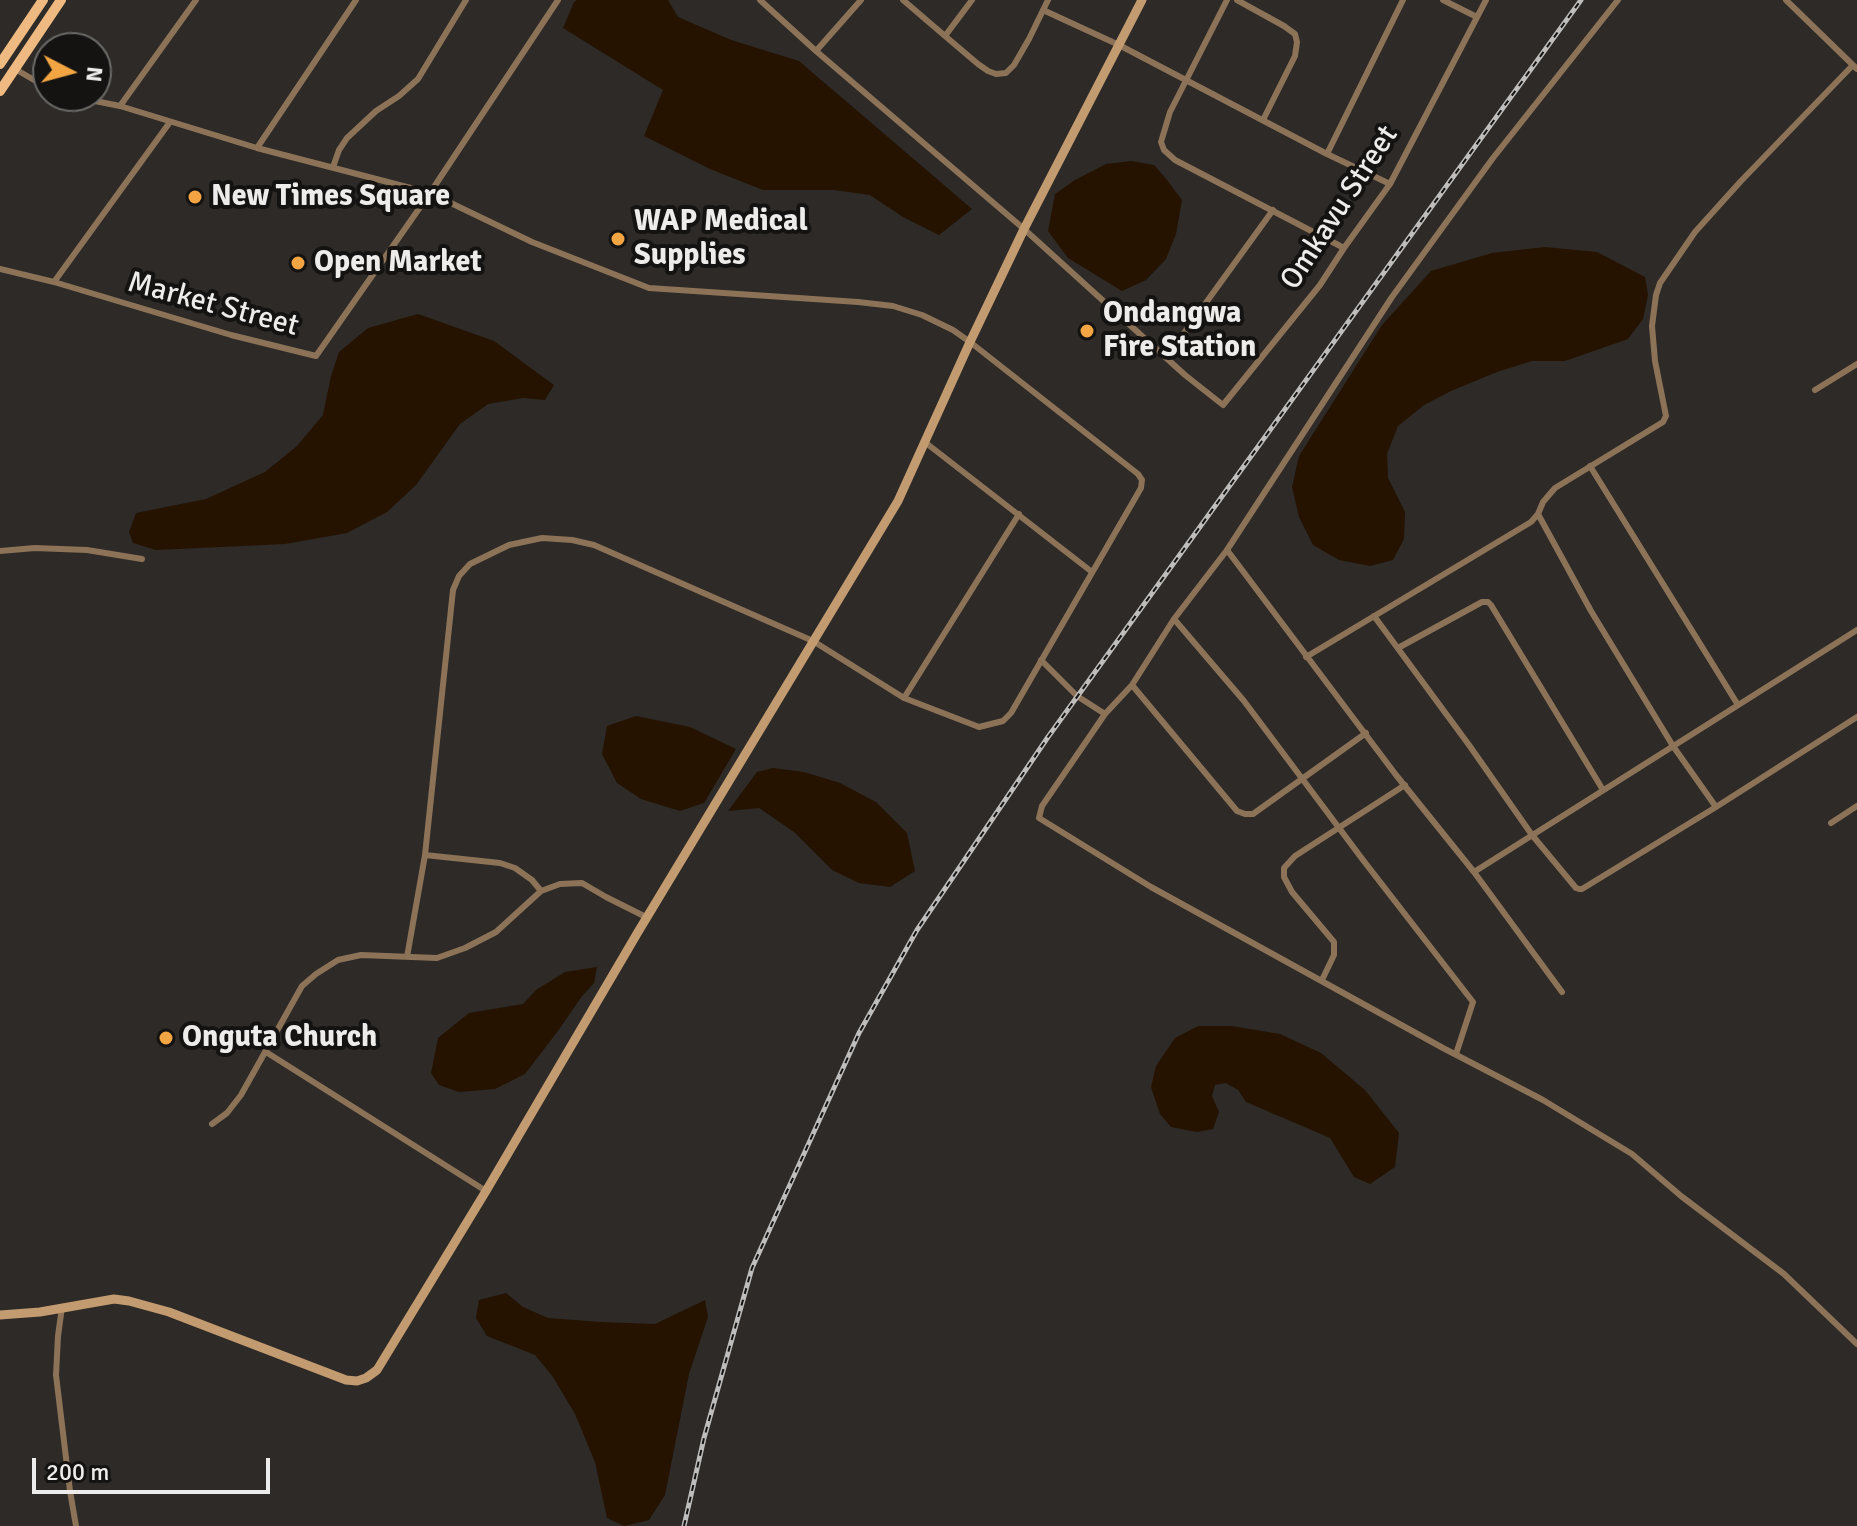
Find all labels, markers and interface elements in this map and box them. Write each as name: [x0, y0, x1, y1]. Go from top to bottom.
north arrow: [32, 32, 112, 112]
text: N: [80, 65, 109, 83]
street label: Omkavu Street: [1274, 119, 1406, 297]
place label: New Times Square: [211, 179, 450, 215]
marker: New Times Square: [186, 188, 204, 206]
place label: WAP Medical Supplies: [634, 204, 808, 274]
marker: WAP Medical Supplies: [609, 230, 627, 248]
place label: Open Market: [314, 245, 482, 281]
marker: Open Market: [289, 254, 307, 272]
street label: Market Street: [124, 265, 302, 345]
place label: Ondangwa Fire Station: [1103, 296, 1256, 366]
marker: Ondangwa Fire Station: [1078, 322, 1096, 340]
place label: Onguta Church: [182, 1020, 377, 1056]
marker: Onguta Church: [157, 1029, 175, 1047]
scale bar: [36, 1442, 274, 1492]
text: 200 m: [46, 1457, 109, 1487]

